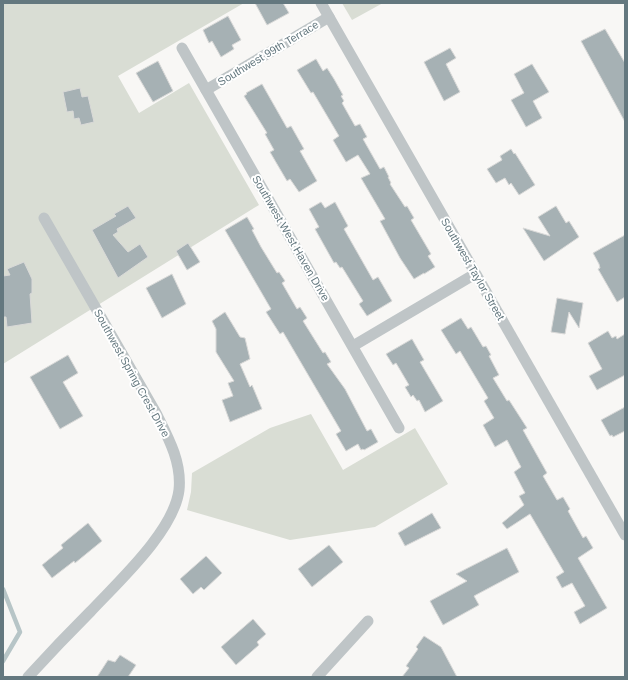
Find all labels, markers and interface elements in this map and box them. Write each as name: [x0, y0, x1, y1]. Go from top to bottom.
street label: Southwest 99th Terrace: [215, 18, 321, 88]
street label: Southwest West Haven Drive: [250, 173, 332, 303]
street label: Southwest Taylor Street: [439, 216, 507, 322]
street label: Southwest Spring Crest Drive: [92, 307, 172, 439]

